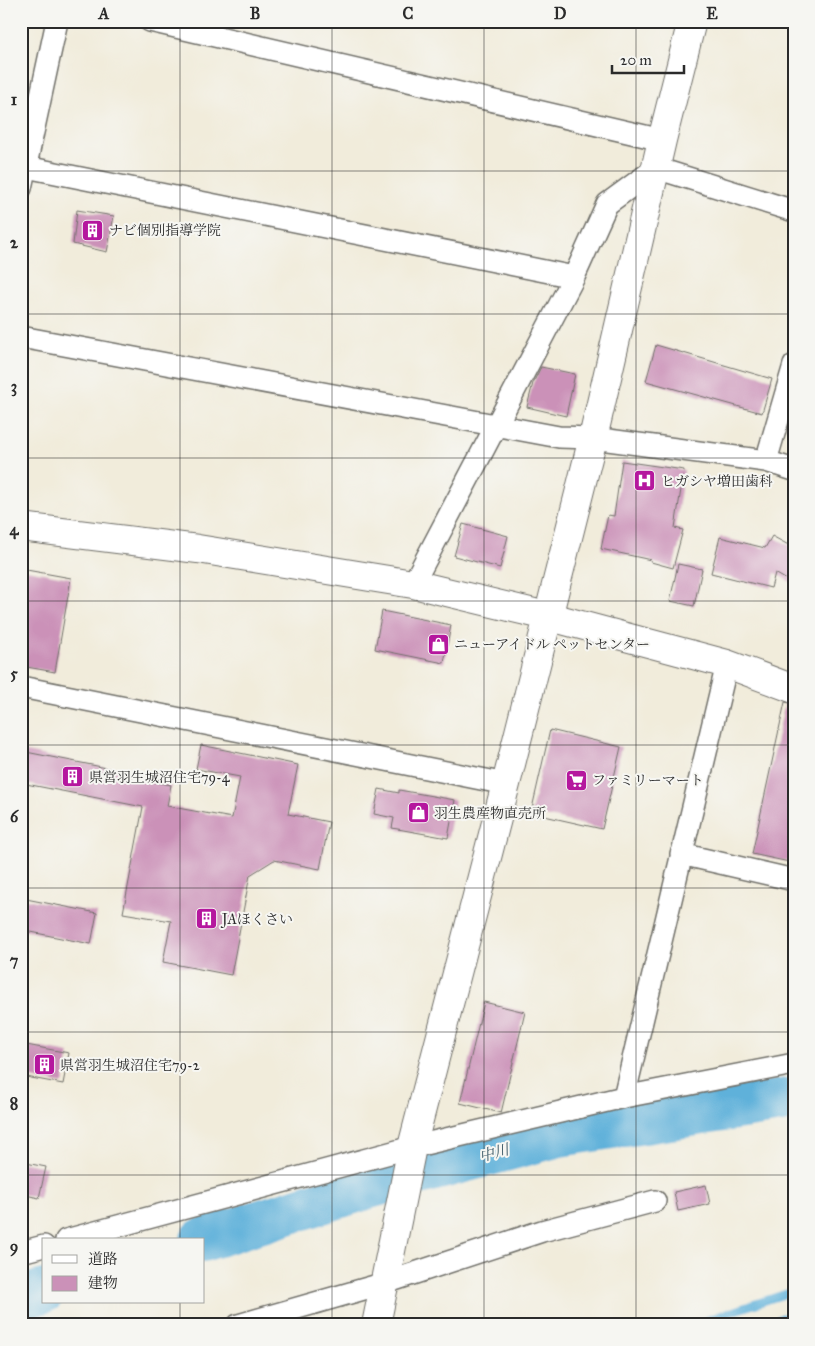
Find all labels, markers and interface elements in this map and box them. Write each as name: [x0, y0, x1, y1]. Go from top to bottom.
text: A: [98, 4, 110, 23]
text: B: [250, 4, 260, 23]
text: C: [403, 4, 414, 23]
text: D: [554, 4, 567, 23]
text: E: [706, 4, 718, 23]
scale bar: [612, 42, 685, 74]
text: 20 m: [620, 51, 652, 69]
text: 1: [11, 90, 18, 109]
building icon: ナビ個別指導学院: [81, 218, 105, 242]
place label: ナビ個別指導学院: [109, 222, 221, 239]
text: 2: [10, 233, 19, 252]
text: 3: [11, 377, 17, 397]
hospital icon: ヒガシヤ増田歯科: [633, 469, 657, 493]
place label: ヒガシヤ増田歯科: [661, 473, 773, 490]
text: 4: [10, 520, 20, 540]
shop icon: ニューアイドル ペットセンター: [426, 632, 450, 656]
place label: ニューアイドル ペットセンター: [454, 636, 650, 653]
text: 5: [10, 664, 18, 683]
building icon: 県営羽生城沼住宅79-4: [61, 765, 85, 789]
supermarket icon: ファミリーマート: [564, 768, 588, 792]
place label: 県営羽生城沼住宅79-4: [89, 769, 231, 786]
place label: ファミリーマート: [592, 772, 704, 789]
shop icon: 羽生農産物直売所: [406, 801, 430, 825]
place label: 羽生農産物直売所: [434, 805, 546, 822]
text: 6: [10, 807, 19, 826]
building icon: JAほくさい: [194, 907, 218, 931]
place label: JAほくさい: [220, 911, 293, 929]
text: 7: [10, 951, 19, 970]
building icon: 県営羽生城沼住宅79-2: [32, 1053, 56, 1077]
place label: 県営羽生城沼住宅79-2: [60, 1057, 200, 1074]
text: 8: [10, 1094, 18, 1113]
water label: 中川: [477, 1140, 513, 1166]
text: 9: [10, 1237, 18, 1257]
legend: [42, 1238, 205, 1304]
text: 道路: [88, 1250, 118, 1268]
text: 建物: [88, 1274, 118, 1292]

